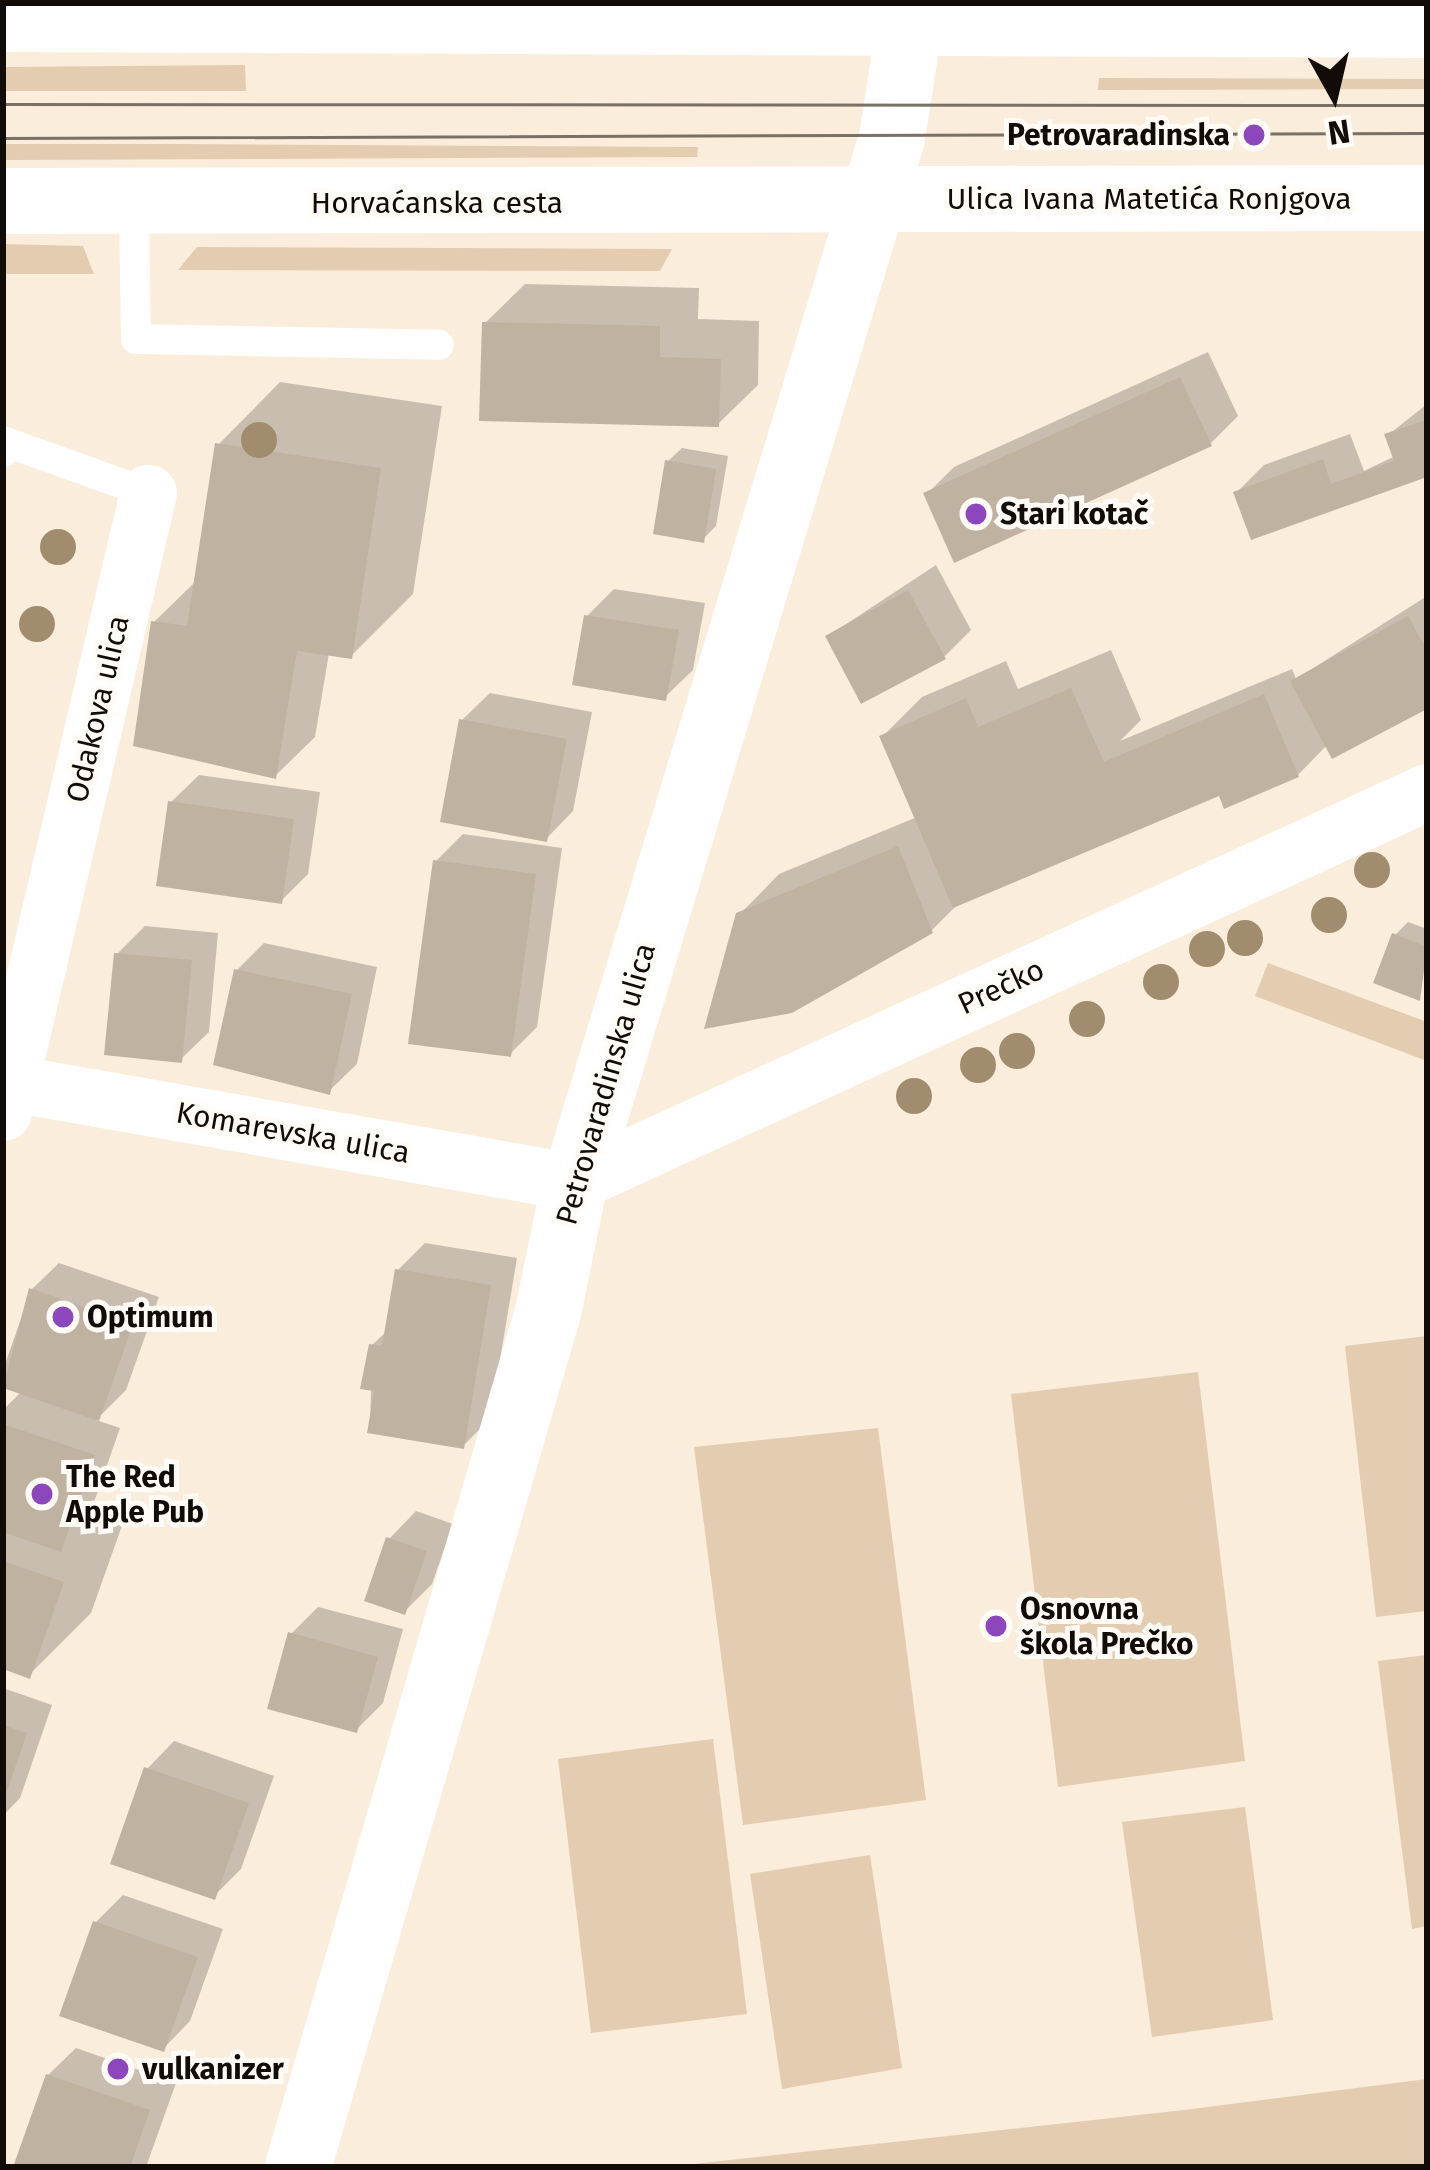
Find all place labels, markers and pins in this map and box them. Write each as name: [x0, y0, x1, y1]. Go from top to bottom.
place label: Petrovaradinska: [1007, 117, 1230, 153]
marker: Petrovaradinska: [1241, 122, 1267, 148]
place label: Stari kotač: [1000, 496, 1148, 532]
marker: Stari kotač: [963, 501, 989, 527]
place label: Optimum: [87, 1299, 214, 1335]
marker: Optimum: [50, 1304, 76, 1330]
place label: The Red Apple Pub: [66, 1459, 204, 1530]
marker: The Red Apple Pub: [29, 1481, 55, 1507]
place label: Osnovna škola Prečko: [1020, 1591, 1194, 1662]
marker: Osnovna škola Prečko: [983, 1613, 1009, 1639]
place label: vulkanizer: [142, 2051, 284, 2087]
marker: vulkanizer: [105, 2056, 131, 2082]

